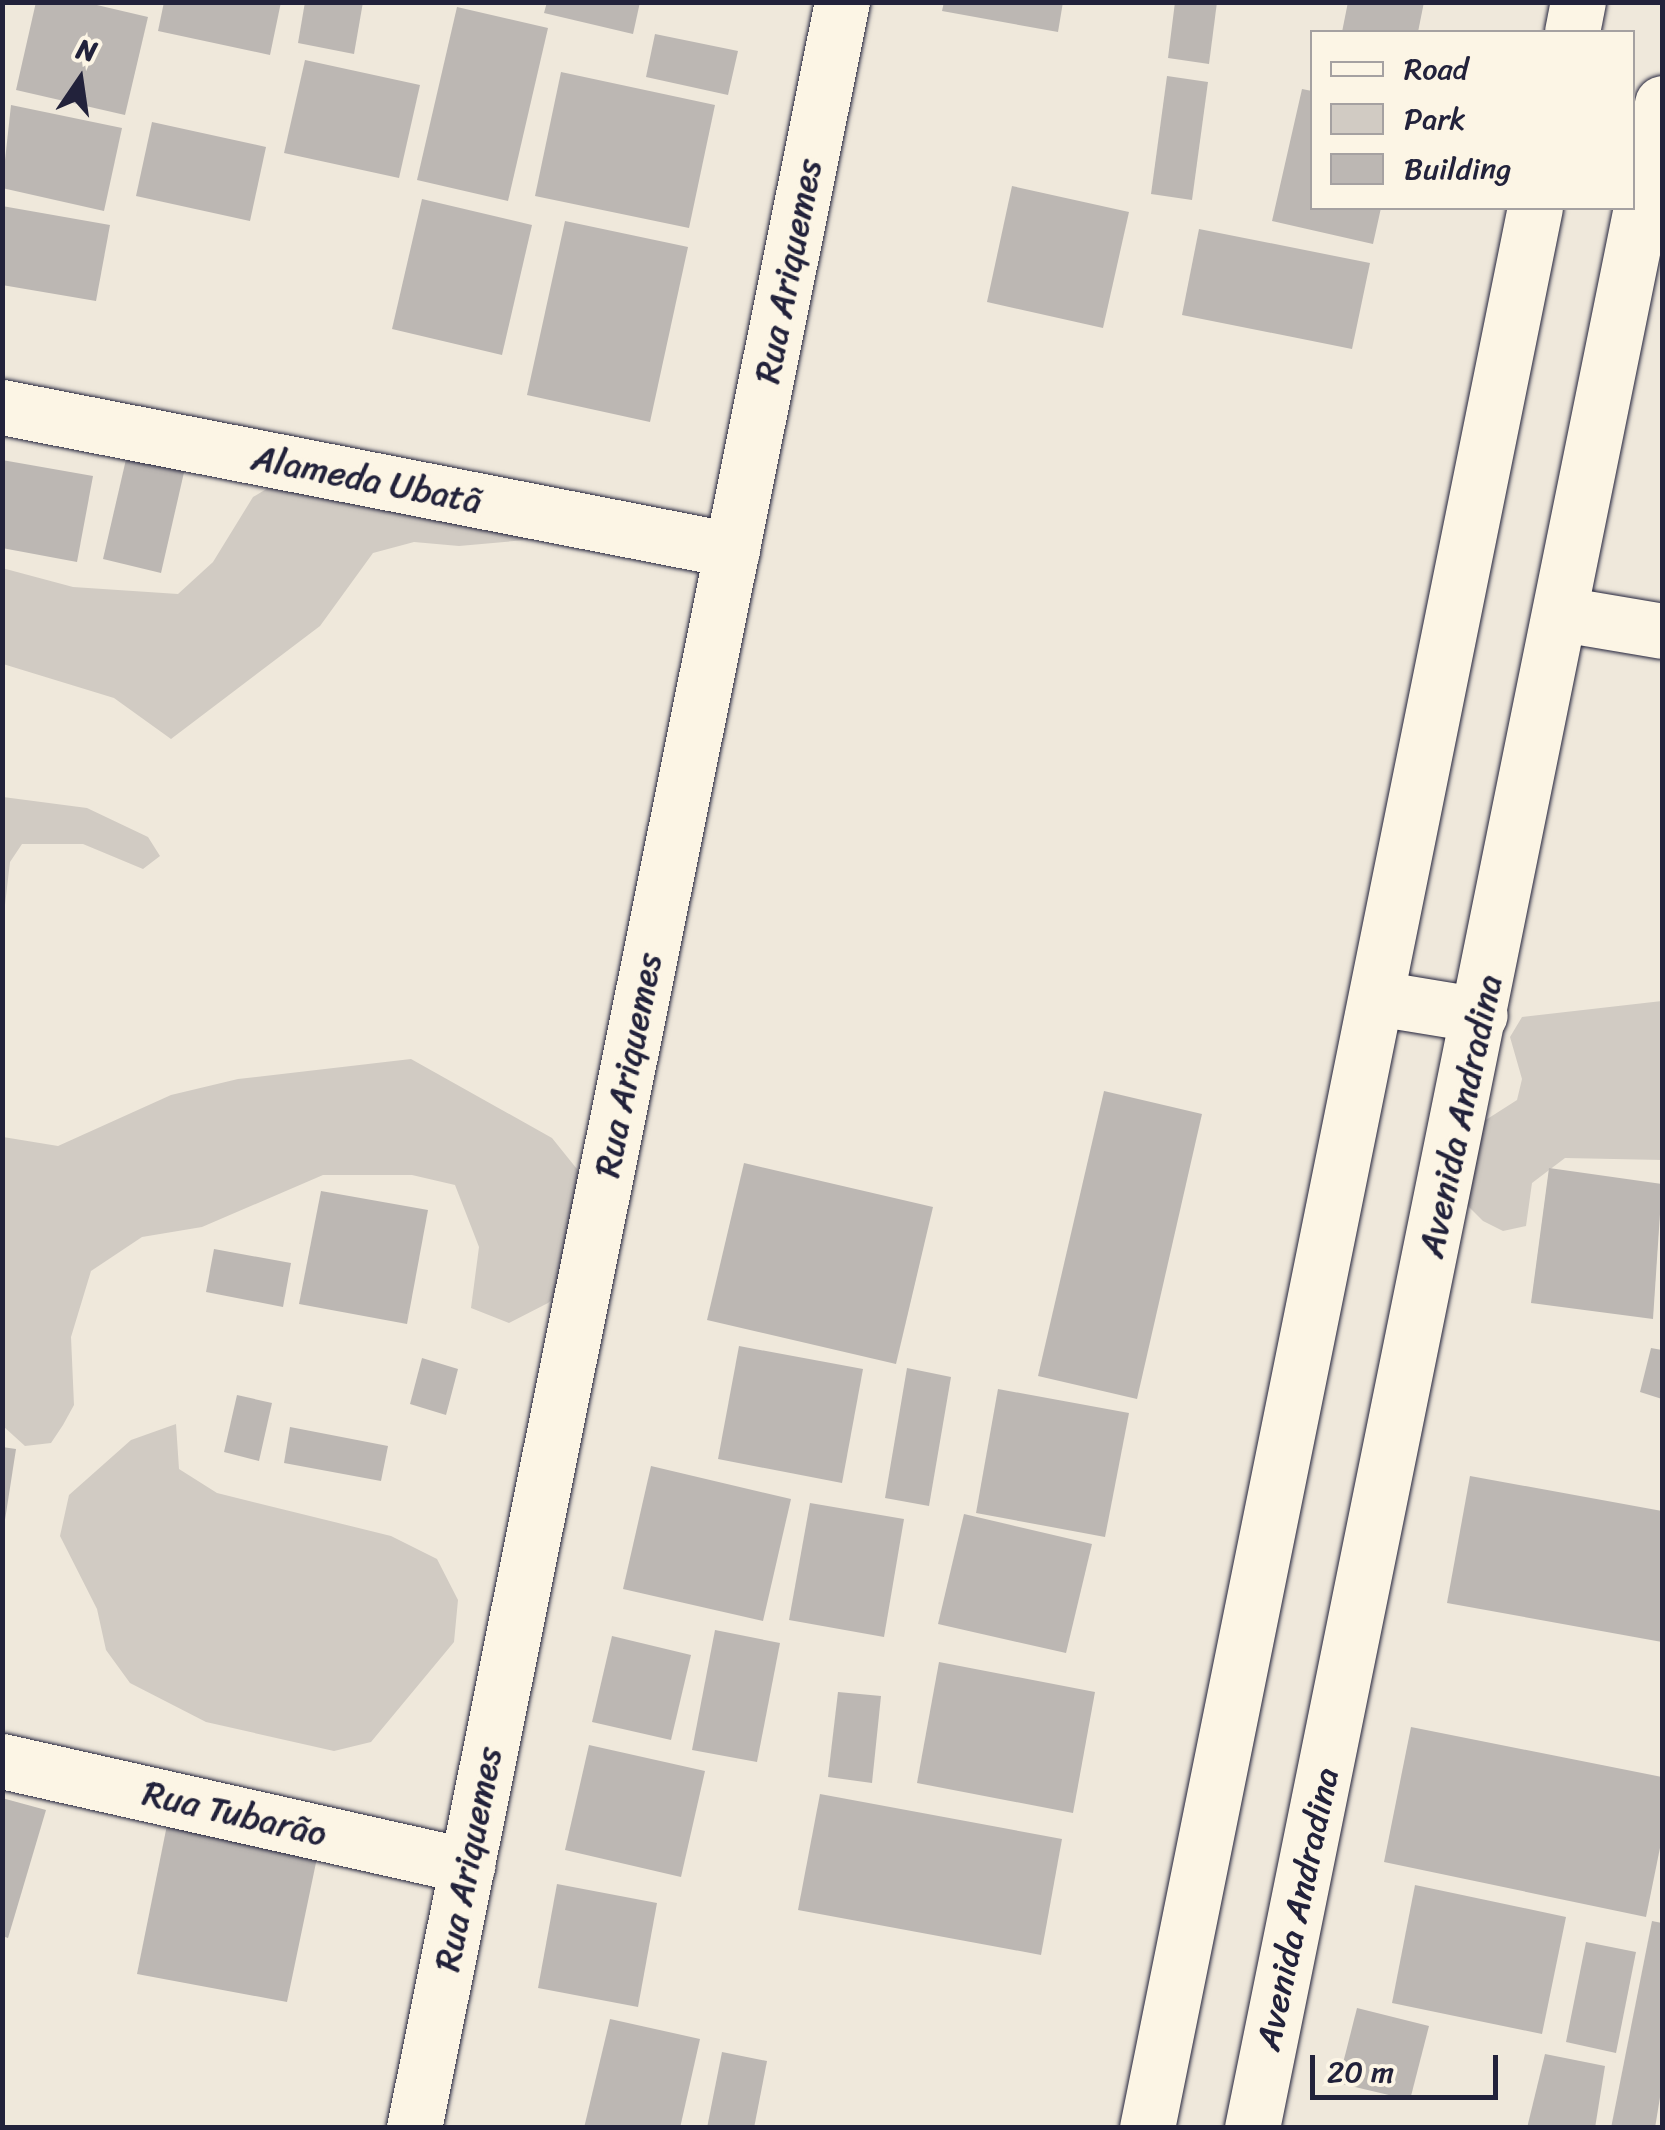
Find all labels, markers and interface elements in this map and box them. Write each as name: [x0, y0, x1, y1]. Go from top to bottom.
text: N: [72, 24, 102, 76]
north arrow: [30, 30, 130, 130]
legend: [1310, 30, 1635, 210]
text: Road: [1404, 42, 1468, 96]
text: Park: [1404, 92, 1466, 146]
text: Building: [1404, 142, 1511, 196]
street label: Rua Ariquemes: [746, 155, 830, 387]
street label: Alameda Ubatã: [248, 436, 486, 522]
street label: Rua Ariquemes: [586, 949, 670, 1181]
street label: Avenida Andradina: [1410, 971, 1510, 1261]
street label: Rua Ariquemes: [426, 1743, 510, 1975]
street label: Avenida Andradina: [1247, 1764, 1347, 2054]
street label: Rua Tubarão: [139, 1771, 331, 1855]
scale bar: [1315, 2035, 1502, 2097]
text: 20 m: [1327, 2045, 1394, 2099]

